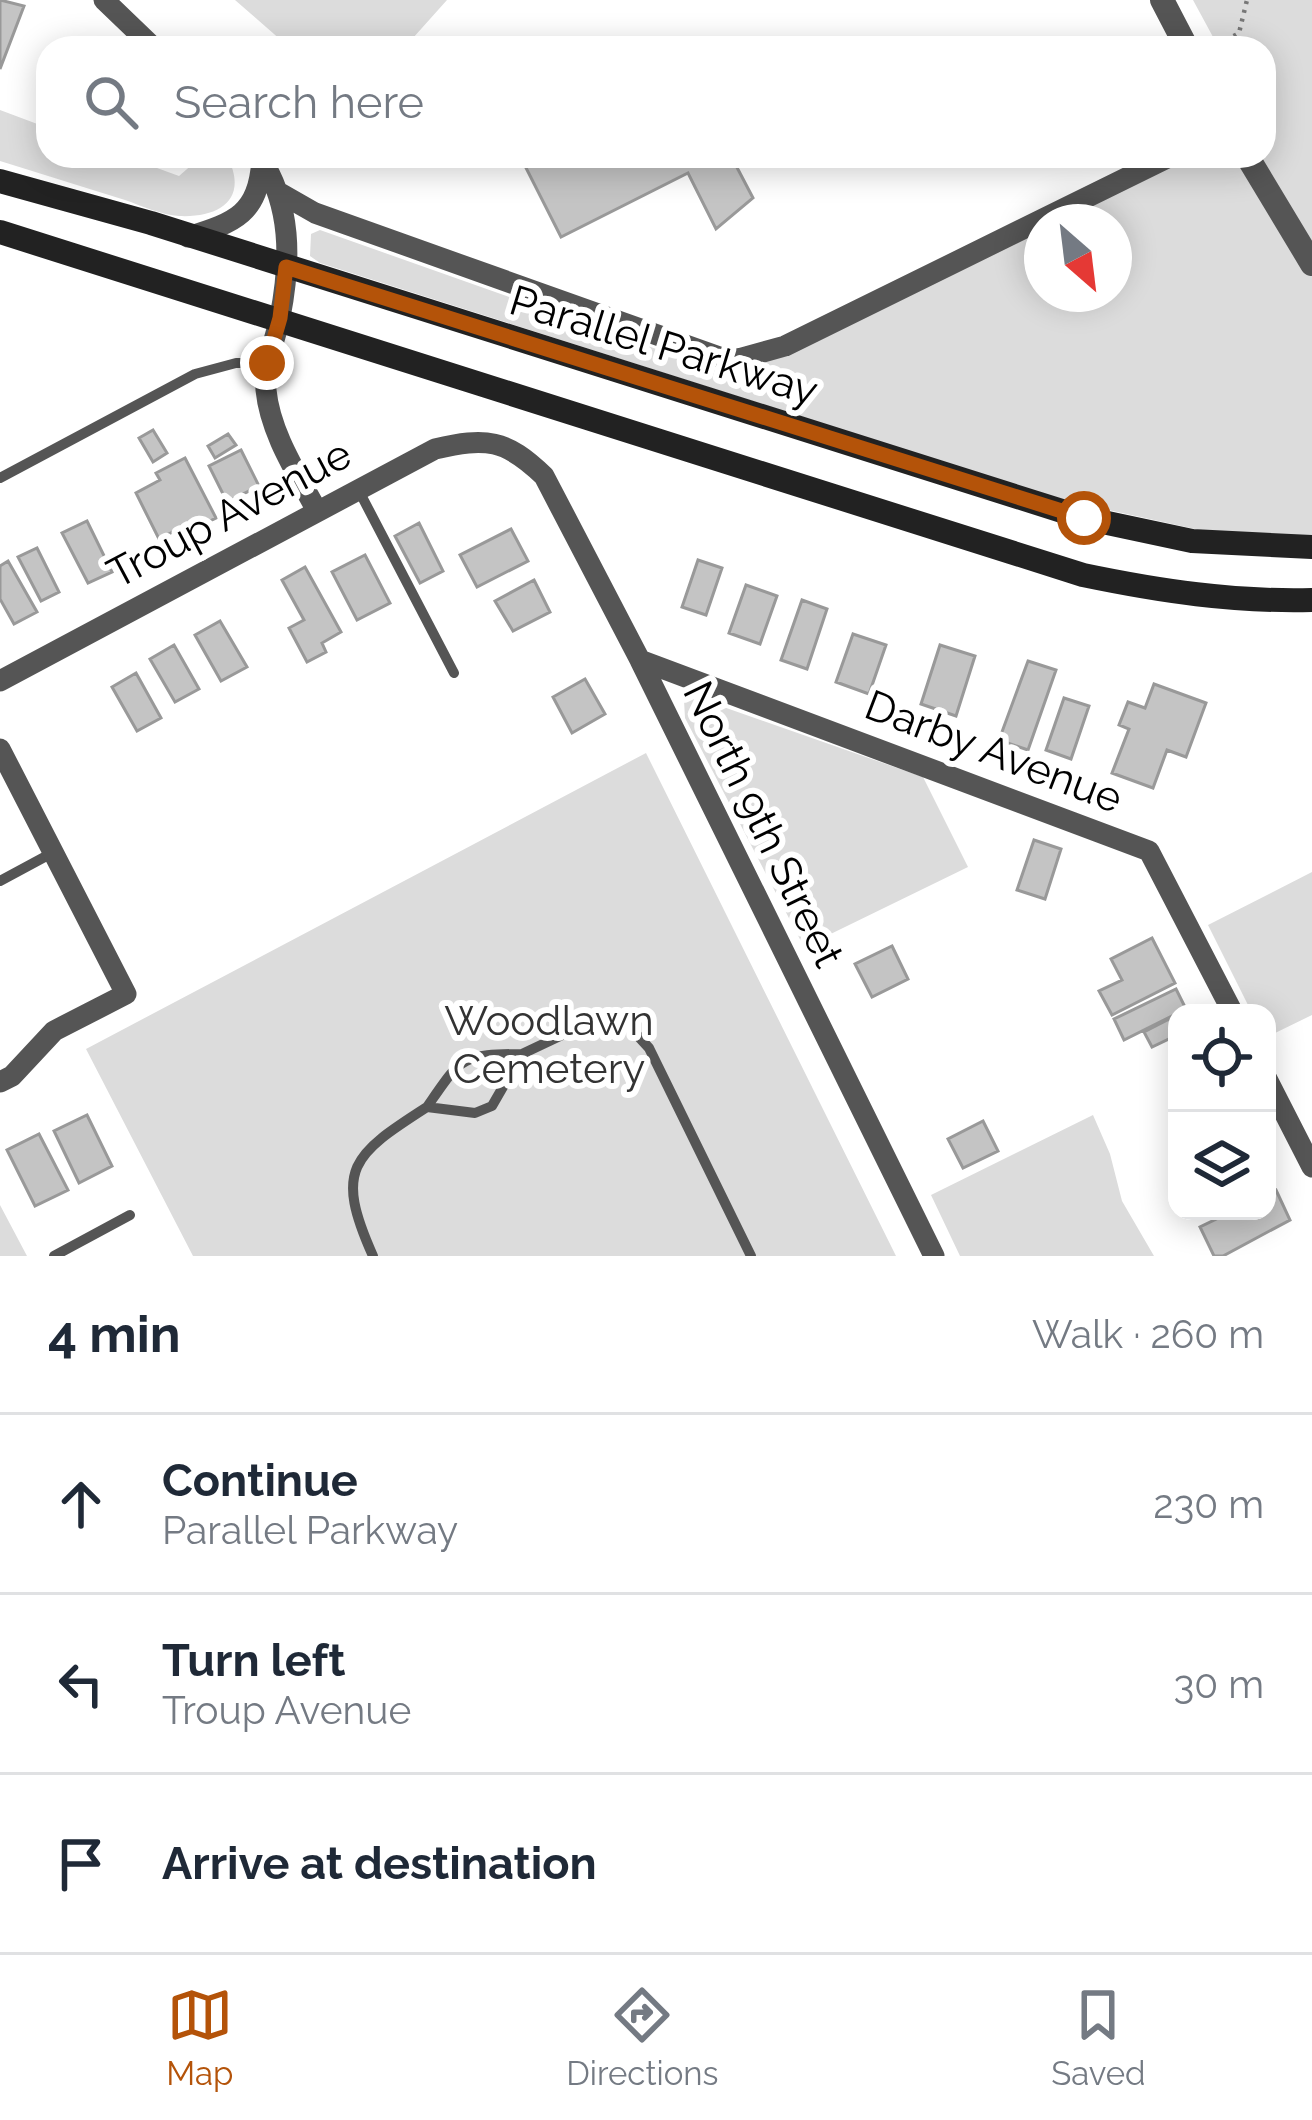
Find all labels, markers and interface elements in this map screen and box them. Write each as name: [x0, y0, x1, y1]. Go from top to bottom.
search box: [36, 36, 1276, 168]
icon: search: [78, 69, 144, 135]
text: Search here: [174, 76, 424, 129]
north arrow: [1024, 204, 1132, 312]
street label: Parallel Parkway: [504, 275, 824, 416]
route end: [240, 336, 294, 390]
street label: Troup Avenue: [99, 429, 359, 598]
route start: [1057, 491, 1111, 545]
street label: North 9th Street: [673, 674, 854, 975]
street label: Darby Avenue: [858, 680, 1129, 823]
park label: Woodlawn Cemetery: [444, 996, 654, 1093]
map controls: [1168, 1004, 1276, 1220]
button: locate: [1168, 1004, 1276, 1112]
button: layers: [1168, 1112, 1276, 1220]
text: 4 min: [48, 1304, 181, 1364]
text: Walk · 260 m: [1032, 1311, 1264, 1357]
text: Continue: [162, 1454, 358, 1507]
icon: ahead: [48, 1471, 114, 1537]
text: 230 m: [1153, 1481, 1264, 1527]
text: Parallel Parkway: [162, 1507, 458, 1553]
text: Turn left: [162, 1634, 345, 1687]
icon: left: [48, 1651, 114, 1717]
text: 30 m: [1174, 1661, 1264, 1707]
text: Troup Avenue: [162, 1687, 411, 1733]
icon: arrive: [48, 1831, 114, 1897]
text: Arrive at destination: [162, 1837, 597, 1890]
tab: Map: [166, 1982, 233, 2093]
tab: Directions: [566, 1982, 719, 2093]
tab: Saved: [1051, 1982, 1146, 2093]

